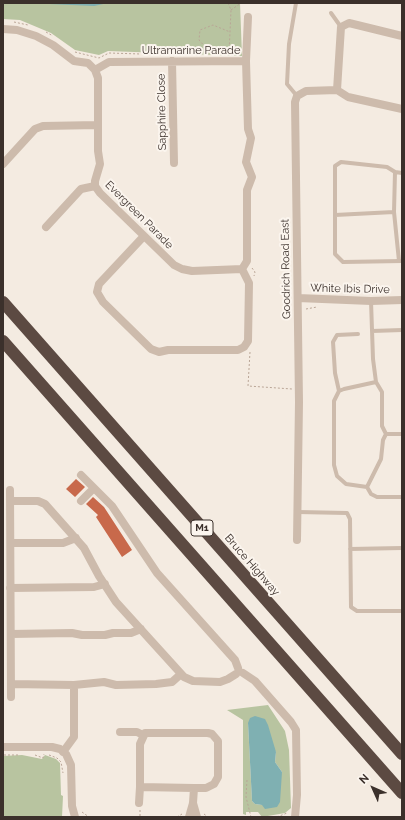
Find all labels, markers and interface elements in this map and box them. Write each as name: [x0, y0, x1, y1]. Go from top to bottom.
street label: Ultramarine Parade: [142, 44, 240, 58]
street label: Sapphire Close: [155, 73, 169, 151]
street label: Evergreen Parade: [102, 178, 176, 252]
street label: Goodrich Road East: [279, 219, 293, 319]
street label: White Ibis Drive: [310, 282, 390, 296]
road number: M1: [191, 520, 213, 536]
street label: Bruce Highway: [222, 532, 282, 598]
north arrow: [353, 768, 393, 808]
text: N: [357, 772, 372, 787]

